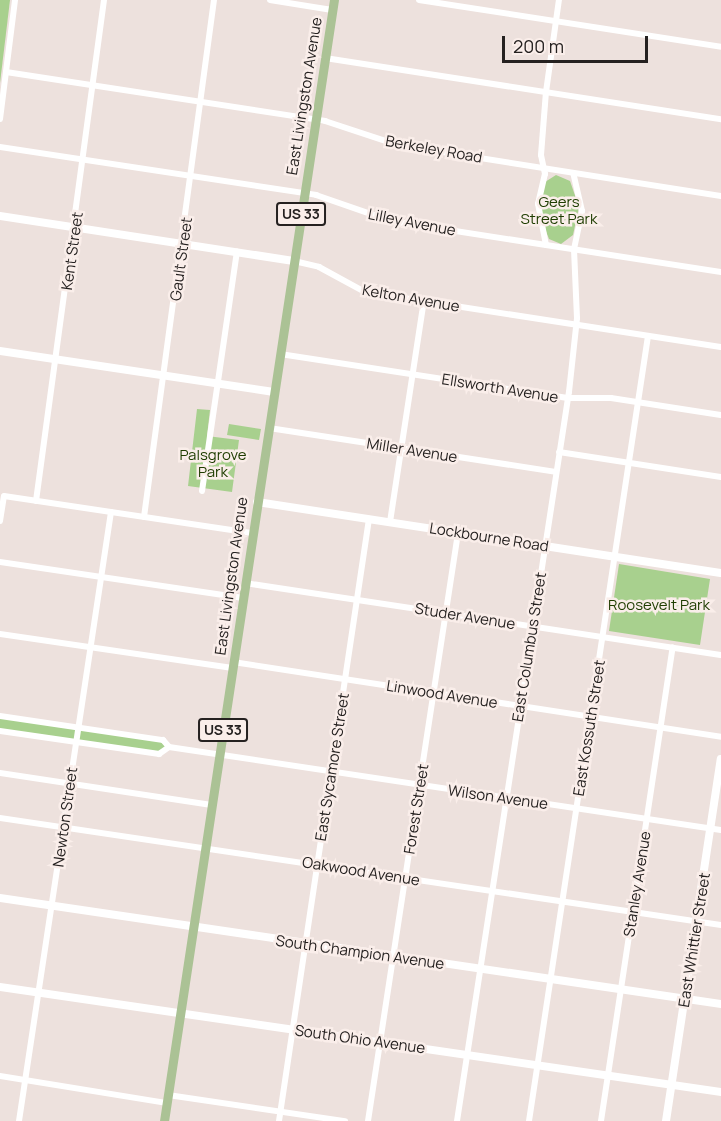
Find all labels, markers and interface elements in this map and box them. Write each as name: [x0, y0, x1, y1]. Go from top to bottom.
street label: East Livingston Avenue: [283, 16, 325, 176]
scale bar: [505, 24, 650, 62]
text: 200 m: [513, 34, 564, 58]
street label: Berkeley Road: [384, 132, 484, 166]
park label: Geers Street Park: [521, 192, 597, 227]
road number: US 33: [276, 203, 326, 225]
street label: Lilley Avenue: [367, 205, 457, 239]
street label: Kent Street: [58, 211, 86, 291]
street label: Gault Street: [166, 216, 196, 302]
street label: Kelton Avenue: [361, 281, 461, 315]
street label: Ellsworth Avenue: [440, 370, 560, 406]
street label: Miller Avenue: [365, 434, 459, 466]
park label: Palsgrove Park: [179, 445, 247, 480]
street label: East Livingston Avenue: [211, 496, 251, 656]
street label: Lockbourne Road: [428, 519, 550, 555]
street label: East Columbus Street: [508, 571, 550, 723]
park label: Roosevelt Park: [608, 596, 710, 614]
street label: Studer Avenue: [413, 599, 517, 633]
street label: East Kossuth Street: [569, 659, 609, 797]
street label: Linwood Avenue: [385, 676, 499, 712]
street label: East Sycamore Street: [311, 692, 353, 842]
road number: US 33: [198, 719, 248, 741]
street label: Forest Street: [400, 763, 432, 855]
street label: Newton Street: [49, 766, 81, 868]
street label: Wilson Avenue: [447, 781, 549, 813]
street label: Stanley Avenue: [620, 830, 654, 938]
street label: Oakwood Avenue: [301, 853, 421, 889]
street label: East Whittier Street: [674, 871, 714, 1009]
street label: South Champion Avenue: [274, 931, 446, 973]
street label: South Ohio Avenue: [294, 1021, 426, 1057]

